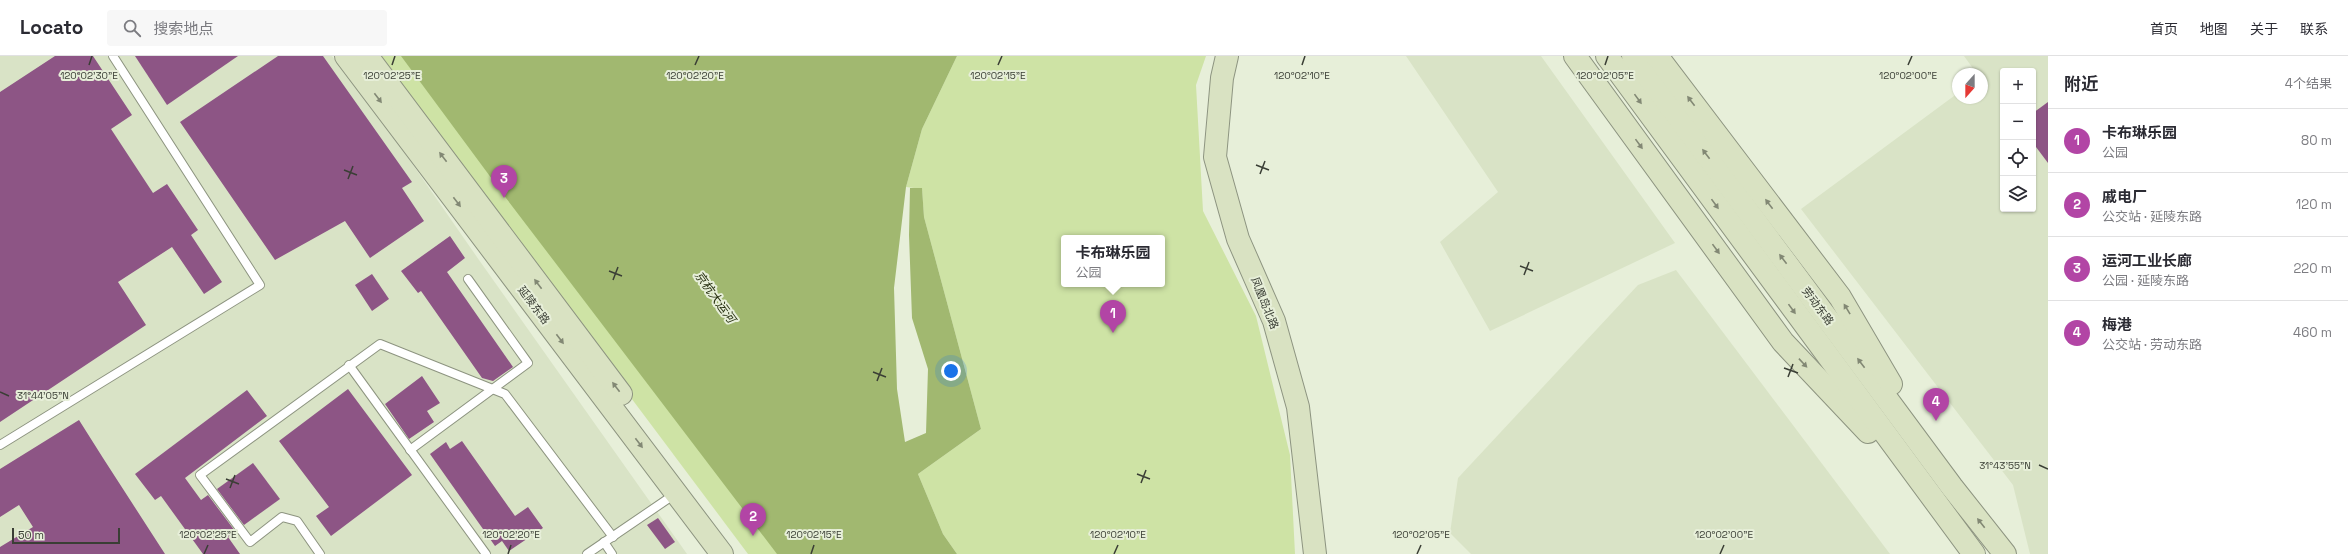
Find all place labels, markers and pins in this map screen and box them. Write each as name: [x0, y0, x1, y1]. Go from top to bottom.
pin: 3: [491, 165, 517, 198]
pin: 1: [1100, 300, 1126, 333]
pin: 4: [1923, 388, 1949, 421]
pin: 2: [740, 503, 766, 536]

